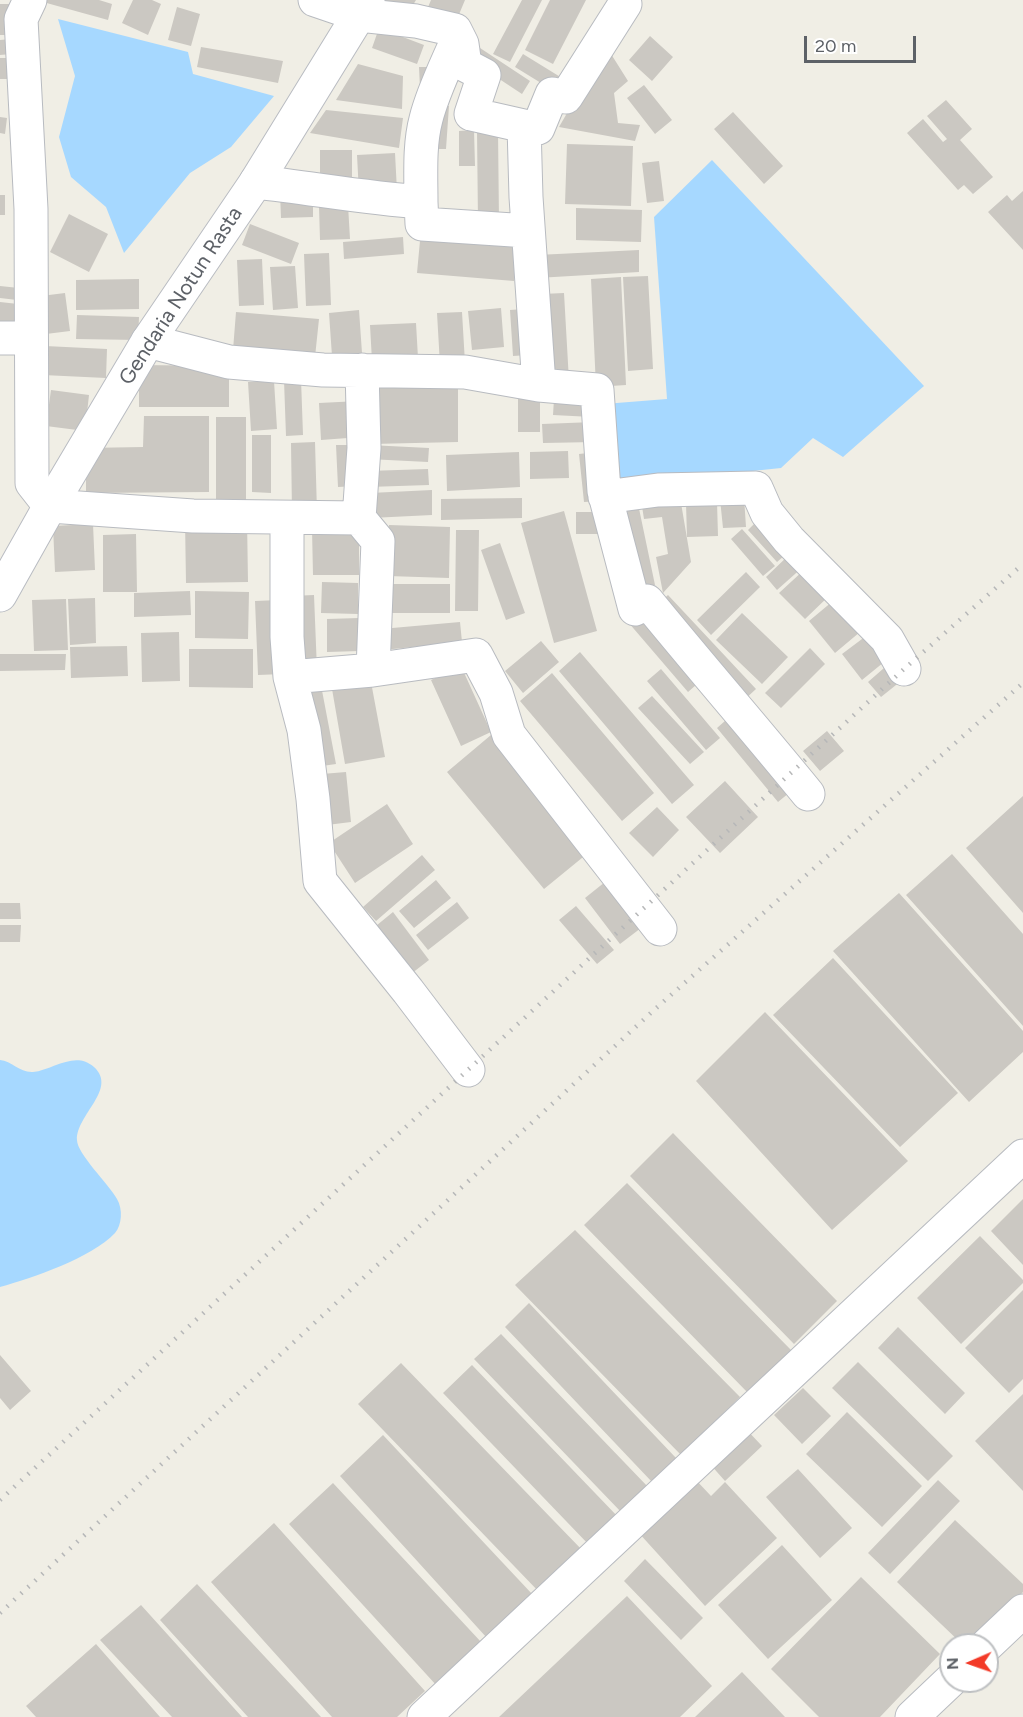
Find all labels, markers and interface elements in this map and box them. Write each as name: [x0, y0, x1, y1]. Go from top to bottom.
scale bar: [807, 24, 920, 62]
text: 20 m: [815, 35, 856, 57]
street label: Gendaria Notun Rasta: [114, 202, 248, 390]
north arrow: [939, 1633, 999, 1693]
text: N: [943, 1657, 962, 1670]

